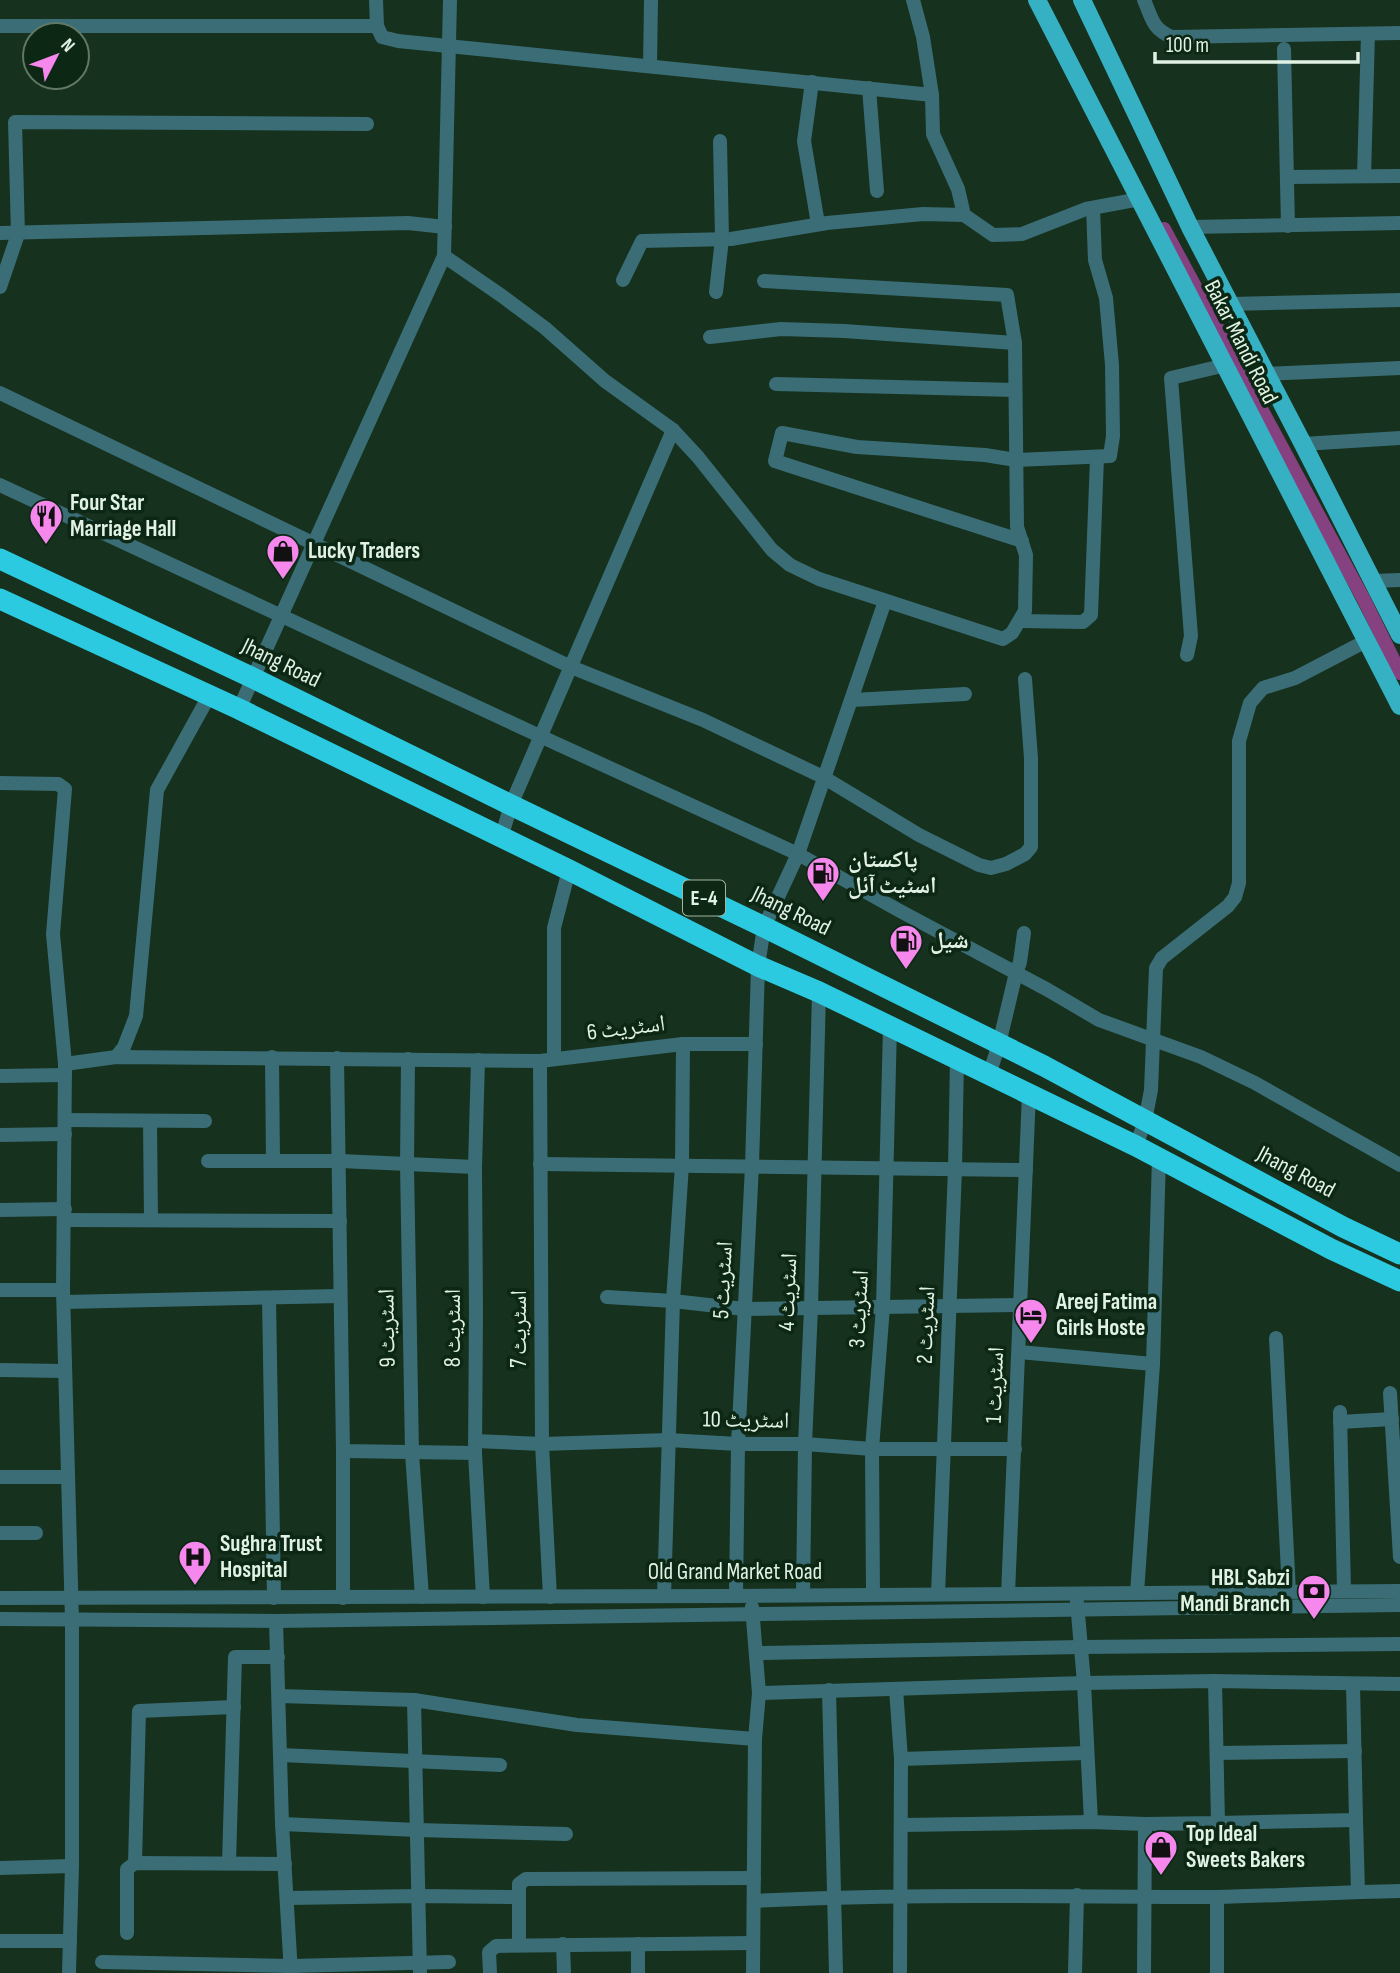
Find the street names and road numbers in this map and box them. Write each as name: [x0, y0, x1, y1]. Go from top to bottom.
street label: Bakar Mandi Road: [1198, 275, 1284, 409]
street label: Jhang Road: [236, 631, 325, 694]
street label: Jhang Road: [746, 879, 835, 942]
road number: E-4: [683, 880, 725, 916]
street label: اسٹریٹ 6: [585, 1009, 667, 1047]
street label: Jhang Road: [1251, 1139, 1340, 1204]
street label: اسٹریٹ 5: [707, 1240, 739, 1320]
street label: اسٹریٹ 4: [773, 1252, 803, 1332]
street label: اسٹریٹ 3: [843, 1269, 875, 1349]
street label: اسٹریٹ 2: [911, 1286, 941, 1364]
street label: اسٹریٹ 9: [372, 1288, 402, 1368]
street label: اسٹریٹ 8: [439, 1289, 467, 1367]
street label: اسٹریٹ 7: [505, 1290, 533, 1368]
street label: اسٹریٹ 1: [980, 1346, 1010, 1424]
street label: اسٹریٹ 10: [702, 1405, 790, 1435]
street label: Old Grand Market Road: [648, 1558, 822, 1586]

